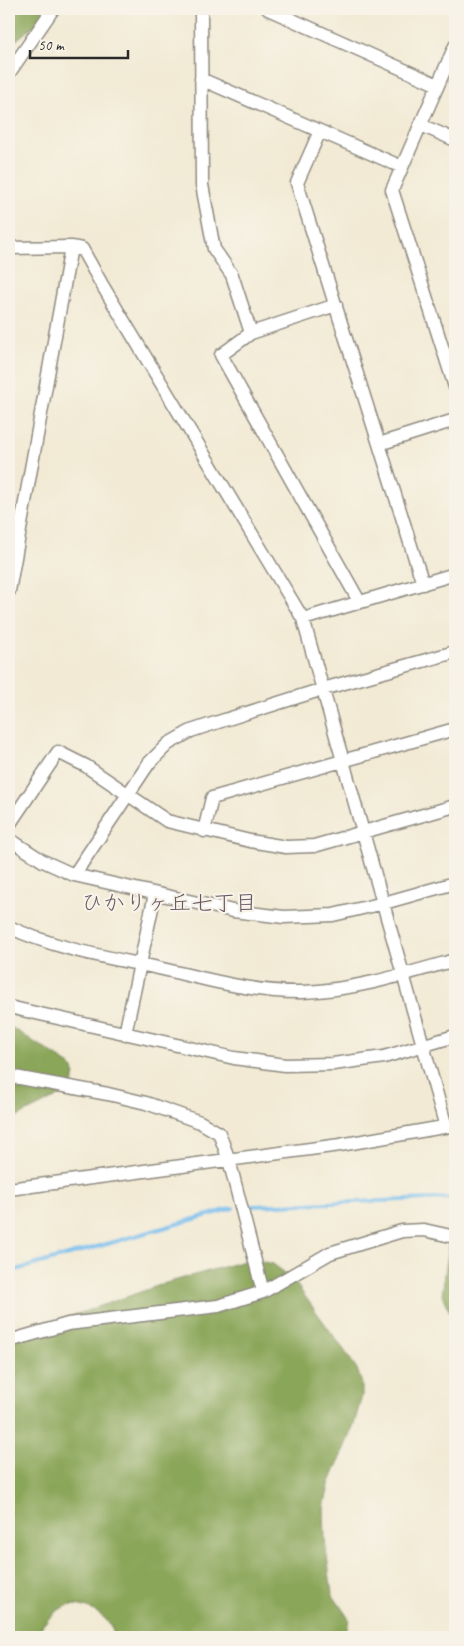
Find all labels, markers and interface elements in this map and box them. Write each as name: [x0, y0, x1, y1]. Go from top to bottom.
scale bar: [30, 28, 128, 60]
text: 50 m: [38, 36, 65, 55]
district label: ひかりヶ丘七丁目: [81, 889, 257, 917]

